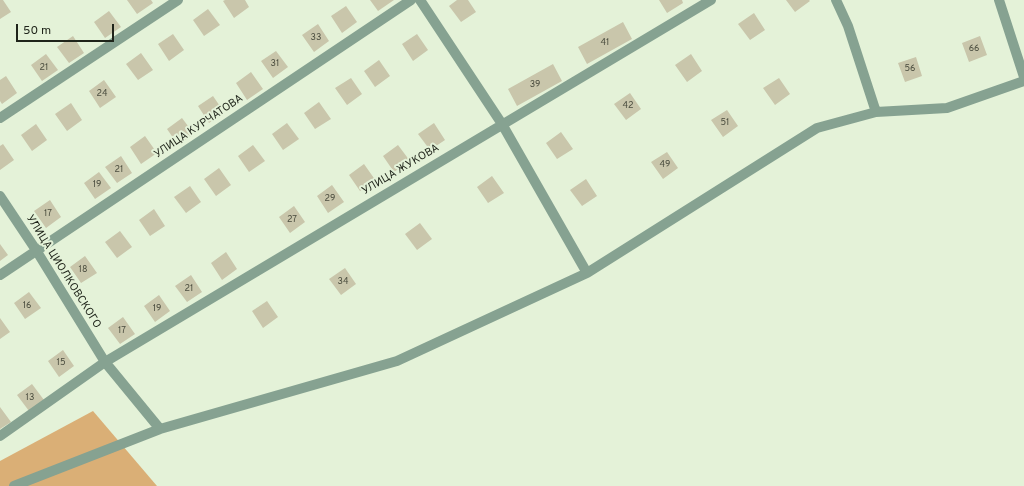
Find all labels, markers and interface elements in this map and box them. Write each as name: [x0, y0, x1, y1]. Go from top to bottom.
scale bar: [18, 16, 116, 42]
text: 50 m: [23, 23, 51, 39]
house number: 33: [311, 33, 321, 43]
house number: 41: [601, 38, 609, 48]
house number: 66: [969, 44, 979, 54]
house number: 31: [271, 59, 279, 69]
house number: 21: [40, 63, 48, 73]
house number: 56: [905, 64, 915, 74]
house number: 39: [530, 80, 540, 90]
house number: 24: [96, 89, 108, 99]
street label: УЛИЦА КУРЧАТОВА: [152, 92, 246, 162]
house number: 42: [622, 101, 634, 111]
house number: 51: [721, 118, 729, 128]
street label: УЛИЦА ЖУКОВА: [360, 142, 442, 198]
house number: 49: [660, 160, 670, 170]
house number: 21: [115, 165, 123, 175]
house number: 19: [93, 180, 101, 190]
house number: 29: [325, 194, 335, 204]
house number: 17: [44, 209, 52, 219]
street label: УЛИЦА ЦИОЛКОВСКОГО: [23, 213, 103, 331]
house number: 27: [287, 215, 297, 225]
house number: 18: [79, 265, 87, 275]
house number: 34: [337, 277, 349, 287]
house number: 21: [185, 284, 193, 294]
house number: 16: [23, 301, 31, 311]
house number: 19: [153, 304, 161, 314]
house number: 17: [118, 326, 126, 336]
house number: 15: [57, 358, 65, 368]
house number: 13: [26, 393, 34, 403]

